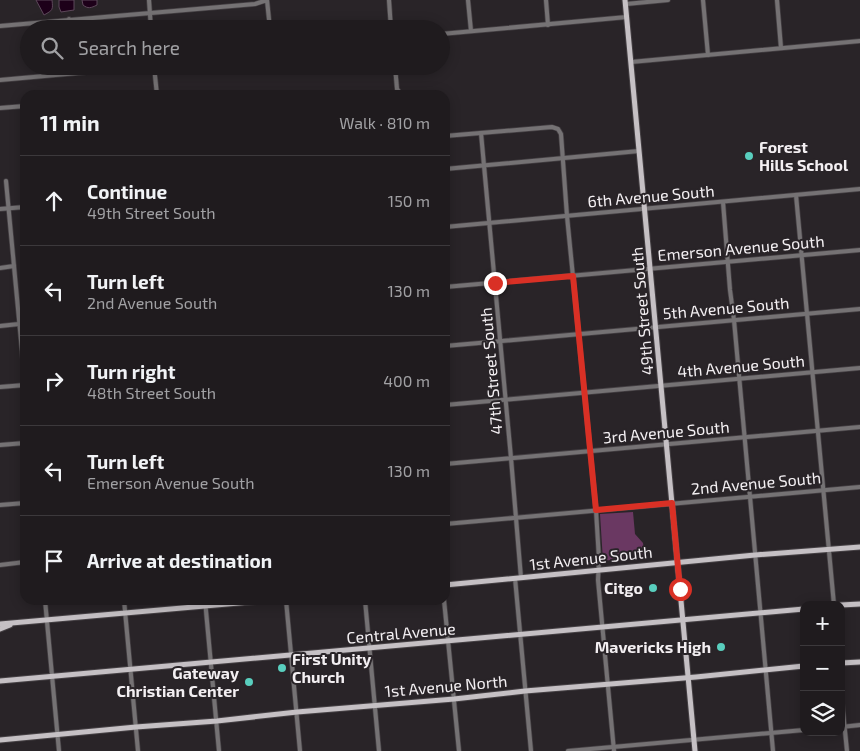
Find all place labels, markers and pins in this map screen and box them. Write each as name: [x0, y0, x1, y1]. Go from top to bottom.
place label: Forest Hills School: [759, 137, 849, 174]
marker: Forest Hills School: [743, 150, 755, 162]
place label: Citgo: [604, 578, 643, 597]
marker: Citgo: [647, 582, 659, 594]
place label: Mavericks High: [595, 637, 711, 656]
marker: Mavericks High: [715, 641, 727, 653]
place label: First Unity Church: [292, 649, 371, 686]
marker: First Unity Church: [276, 662, 288, 674]
place label: Gateway Christian Center: [117, 663, 239, 700]
marker: Gateway Christian Center: [243, 676, 255, 688]

